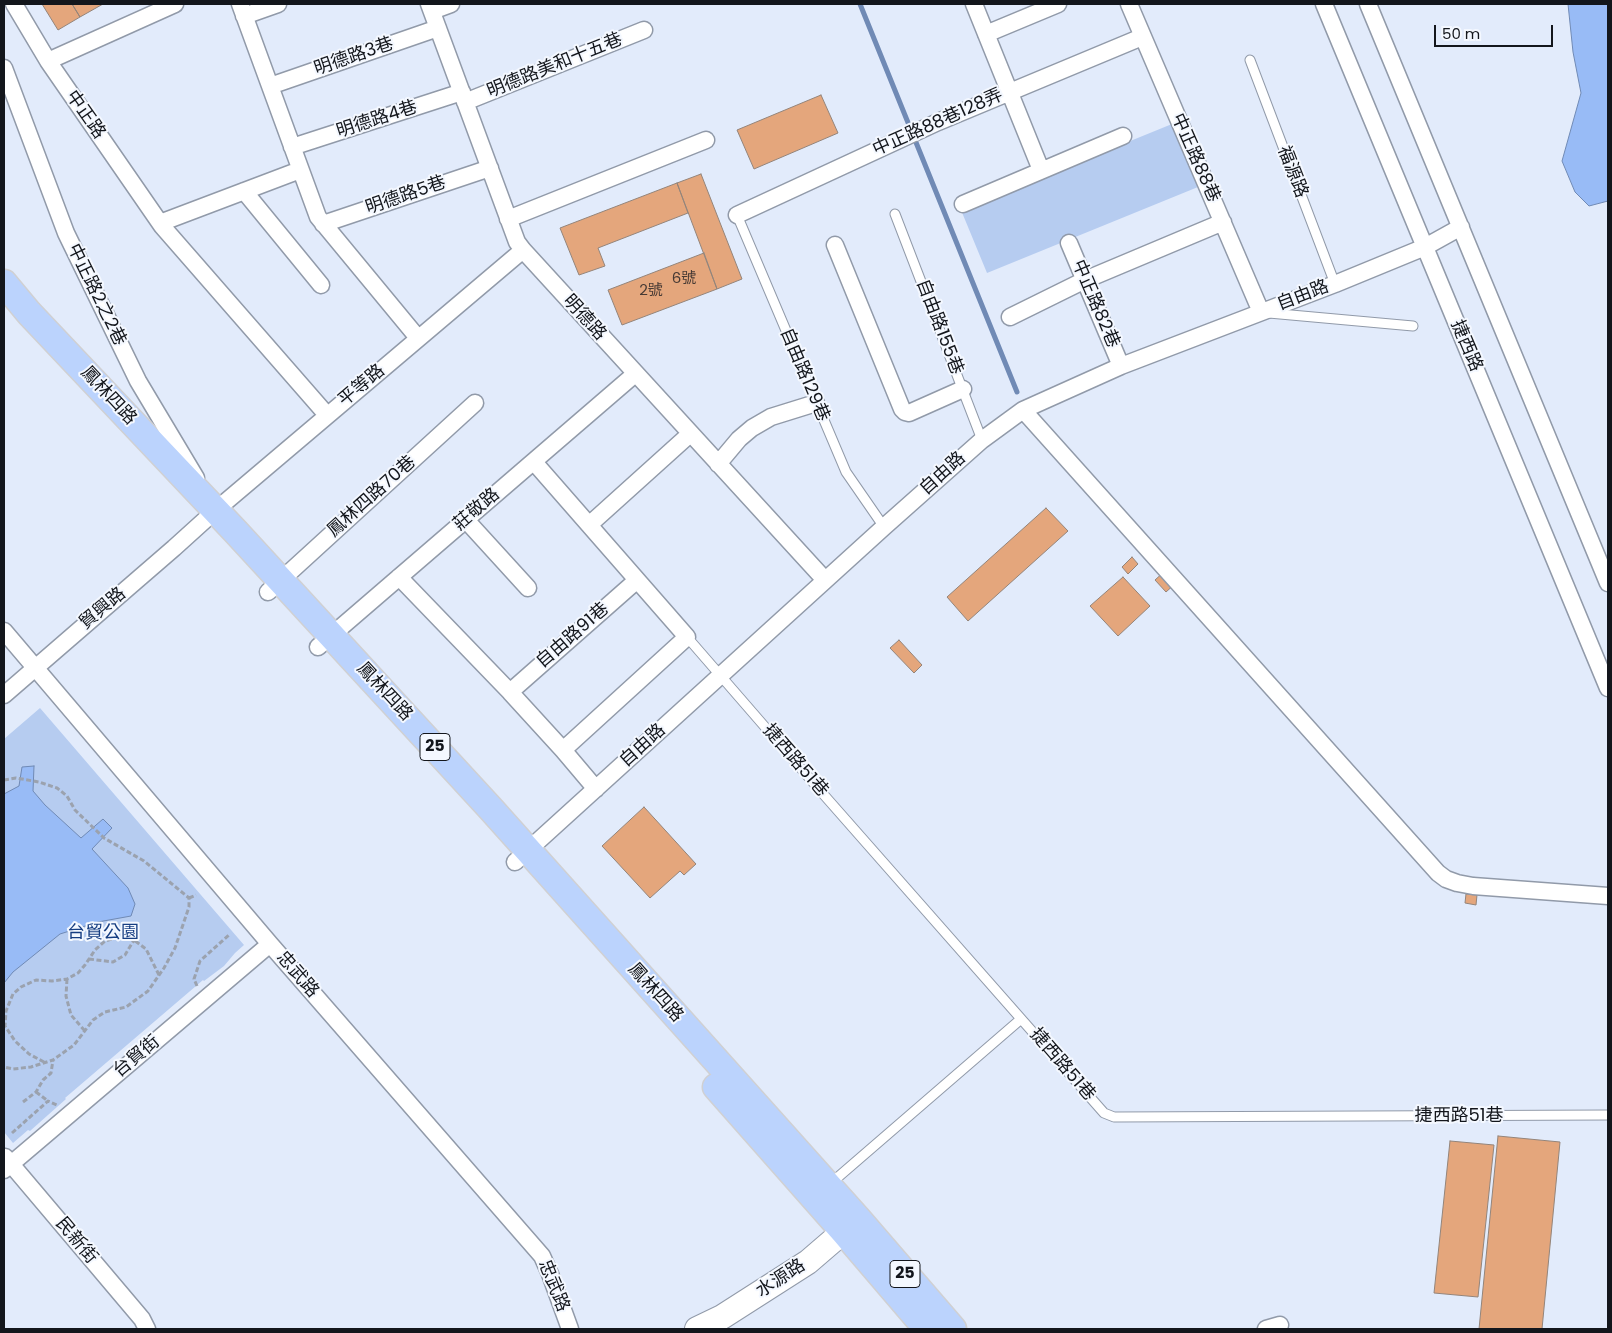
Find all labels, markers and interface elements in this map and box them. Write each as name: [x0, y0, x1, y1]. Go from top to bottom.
scale bar: [1437, 15, 1556, 47]
text: 50 m: [1442, 23, 1480, 44]
street label: 明德路美和十五巷: [484, 29, 626, 103]
street label: 明德路3巷: [311, 33, 397, 81]
street label: 中正路88巷128弄: [870, 85, 1006, 161]
street label: 中正路: [61, 87, 109, 143]
street label: 明德路4巷: [334, 97, 420, 143]
street label: 中正路88巷: [1166, 110, 1224, 206]
street label: 福源路: [1272, 143, 1312, 201]
street label: 明德路5巷: [363, 172, 449, 220]
street label: 中正路2之2巷: [62, 241, 130, 349]
street label: 中正路82巷: [1067, 257, 1123, 351]
house number: 6號: [672, 270, 696, 288]
street label: 自由路155巷: [911, 276, 967, 378]
street label: 自由路: [1274, 276, 1332, 316]
house number: 2號: [639, 282, 663, 300]
street label: 明德路: [558, 291, 610, 345]
street label: 捷西路: [1446, 317, 1486, 375]
street label: 自由路129巷: [775, 325, 833, 425]
street label: 平等路: [334, 360, 390, 412]
street label: 鳳林四路: [76, 362, 140, 430]
street label: 自由路: [916, 448, 970, 500]
street label: 鳳林四路70巷: [323, 452, 421, 542]
street label: 莊敬路: [450, 484, 504, 536]
street label: 貿興路: [75, 583, 131, 635]
street label: 自由路91巷: [532, 599, 614, 673]
street label: 鳳林四路: [352, 658, 416, 726]
street label: 自由路: [616, 720, 670, 772]
street label: 捷西路51巷: [758, 720, 832, 802]
road number: 25: [420, 734, 450, 760]
park label: 台貿公園: [67, 922, 139, 944]
street label: 忠武路: [271, 948, 323, 1002]
street label: 鳳林四路: [623, 959, 687, 1027]
street label: 捷西路51巷: [1025, 1024, 1099, 1106]
street label: 台貿街: [109, 1031, 165, 1083]
street label: 捷西路51巷: [1414, 1105, 1504, 1127]
street label: 民新街: [50, 1213, 102, 1269]
street label: 水源路: [752, 1255, 810, 1303]
street label: 忠武路: [533, 1257, 573, 1315]
road number: 25: [890, 1260, 920, 1288]

